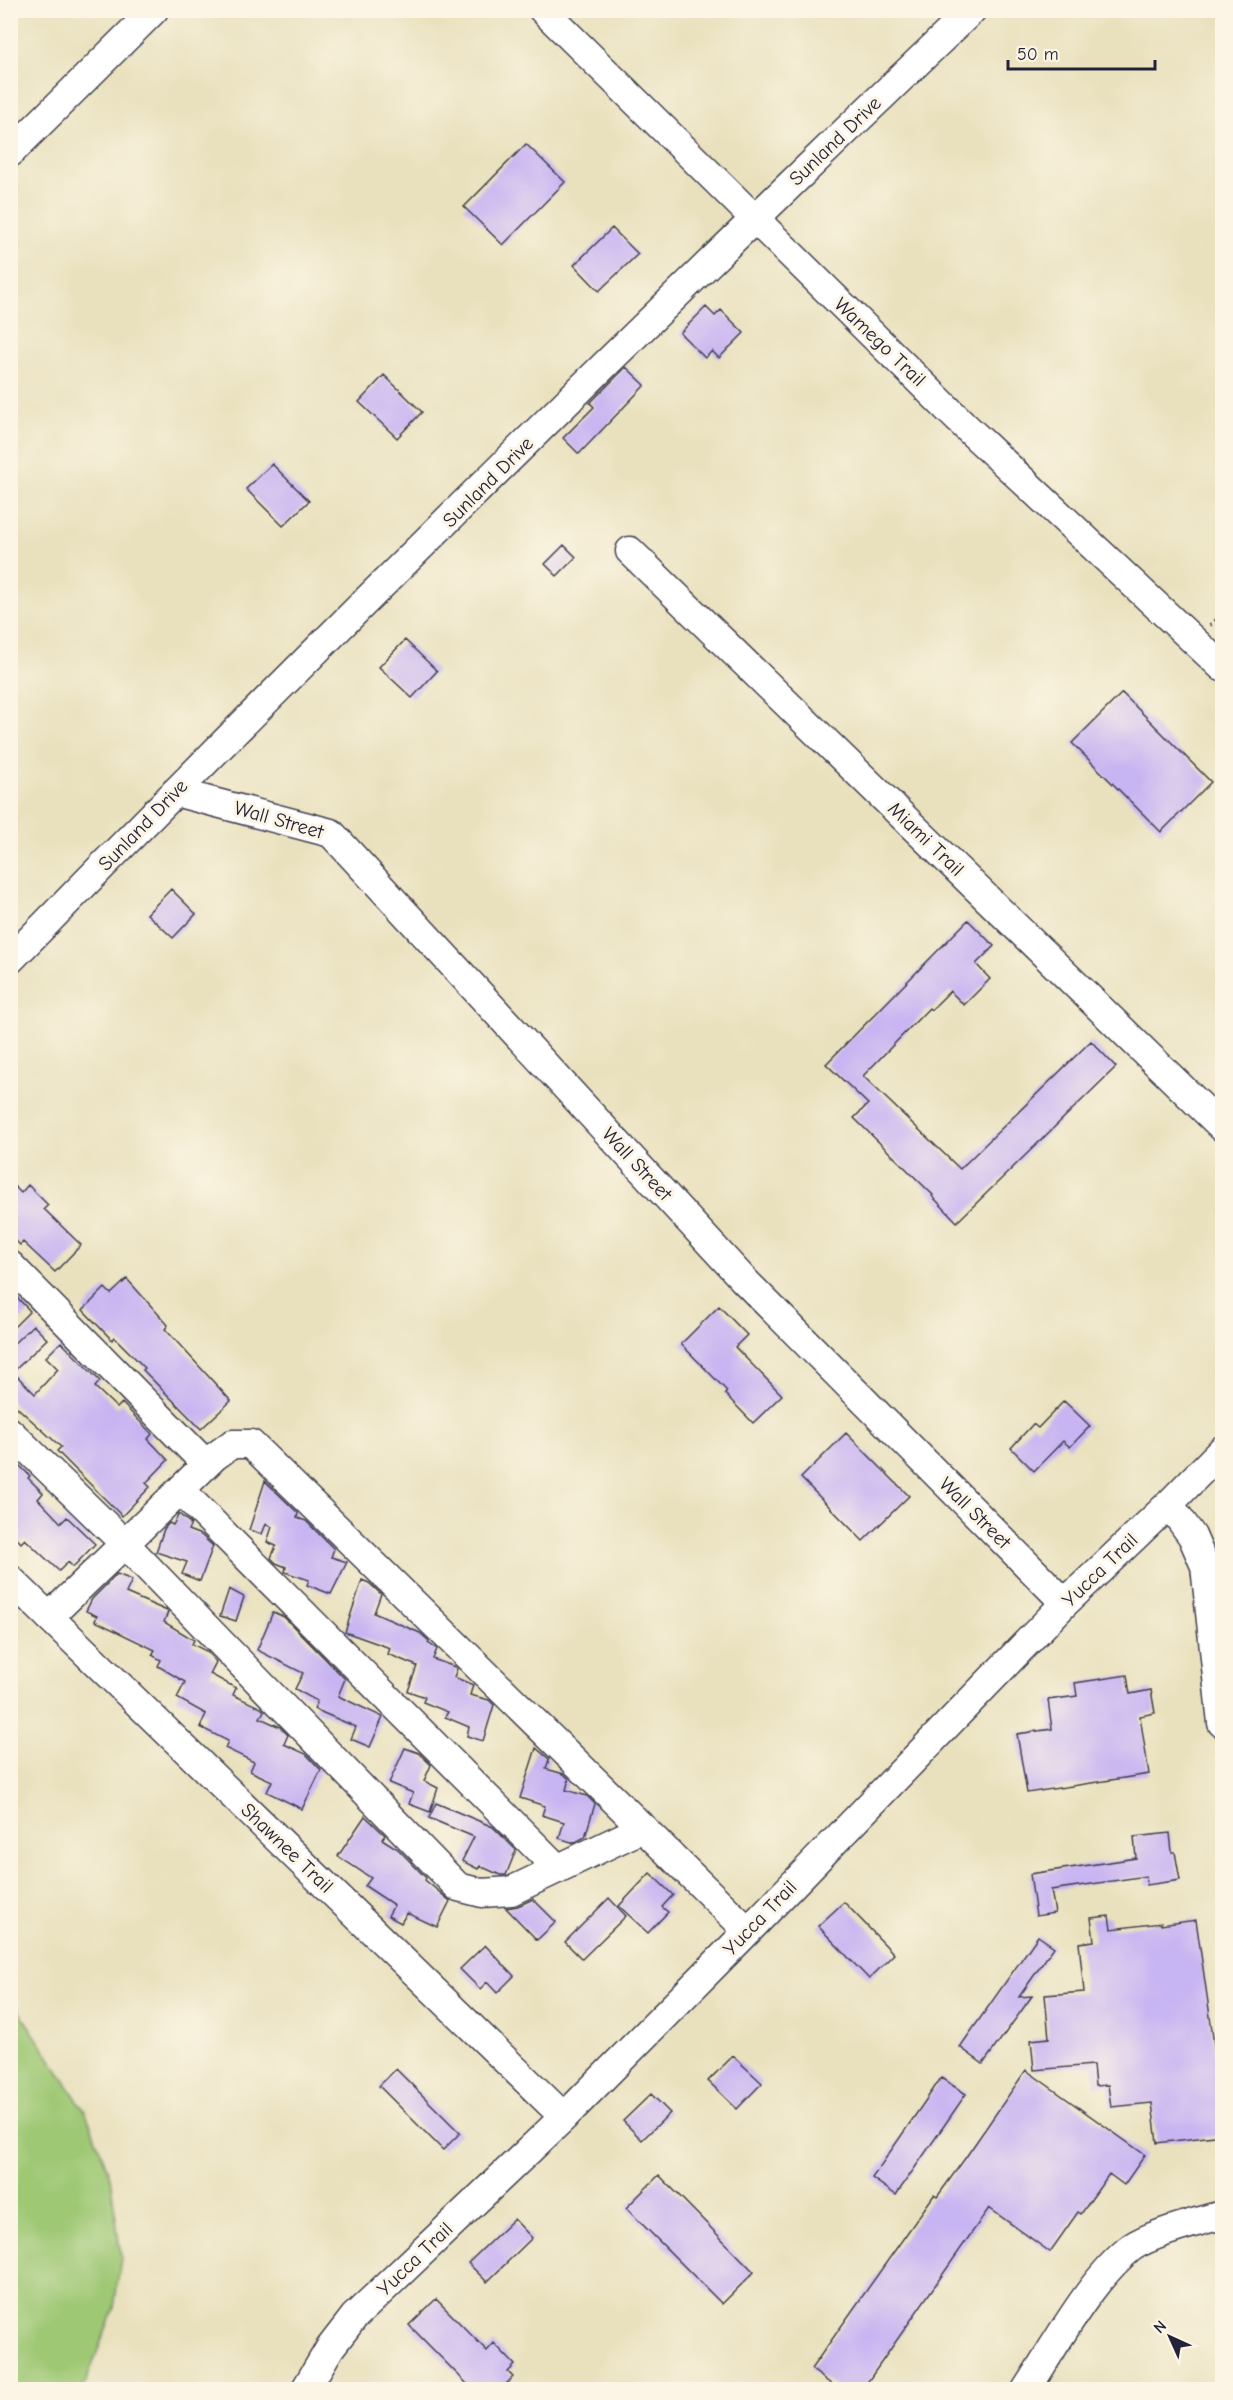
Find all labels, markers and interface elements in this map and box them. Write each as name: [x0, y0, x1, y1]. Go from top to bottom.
scale bar: [1008, 33, 1155, 71]
text: 50 m: [1017, 44, 1059, 65]
street label: Sunland Drive: [784, 92, 886, 190]
street label: Wamego Trail: [830, 293, 930, 391]
street label: Sunland Drive: [438, 432, 538, 532]
street label: Sunland Drive: [94, 774, 192, 876]
street label: Wall Street: [232, 796, 328, 844]
street label: Miami Trail: [883, 797, 969, 881]
street label: Wall Street: [597, 1123, 678, 1206]
street label: Wall Street: [934, 1472, 1016, 1554]
street label: Yucca Trail: [1058, 1529, 1142, 1611]
street label: Shawnee Trail: [236, 1798, 338, 1898]
street label: Yucca Trail: [719, 1876, 801, 1960]
street label: Yucca Trail: [373, 2218, 457, 2300]
north arrow: [1140, 2307, 1200, 2367]
text: N: [1150, 2317, 1170, 2337]

